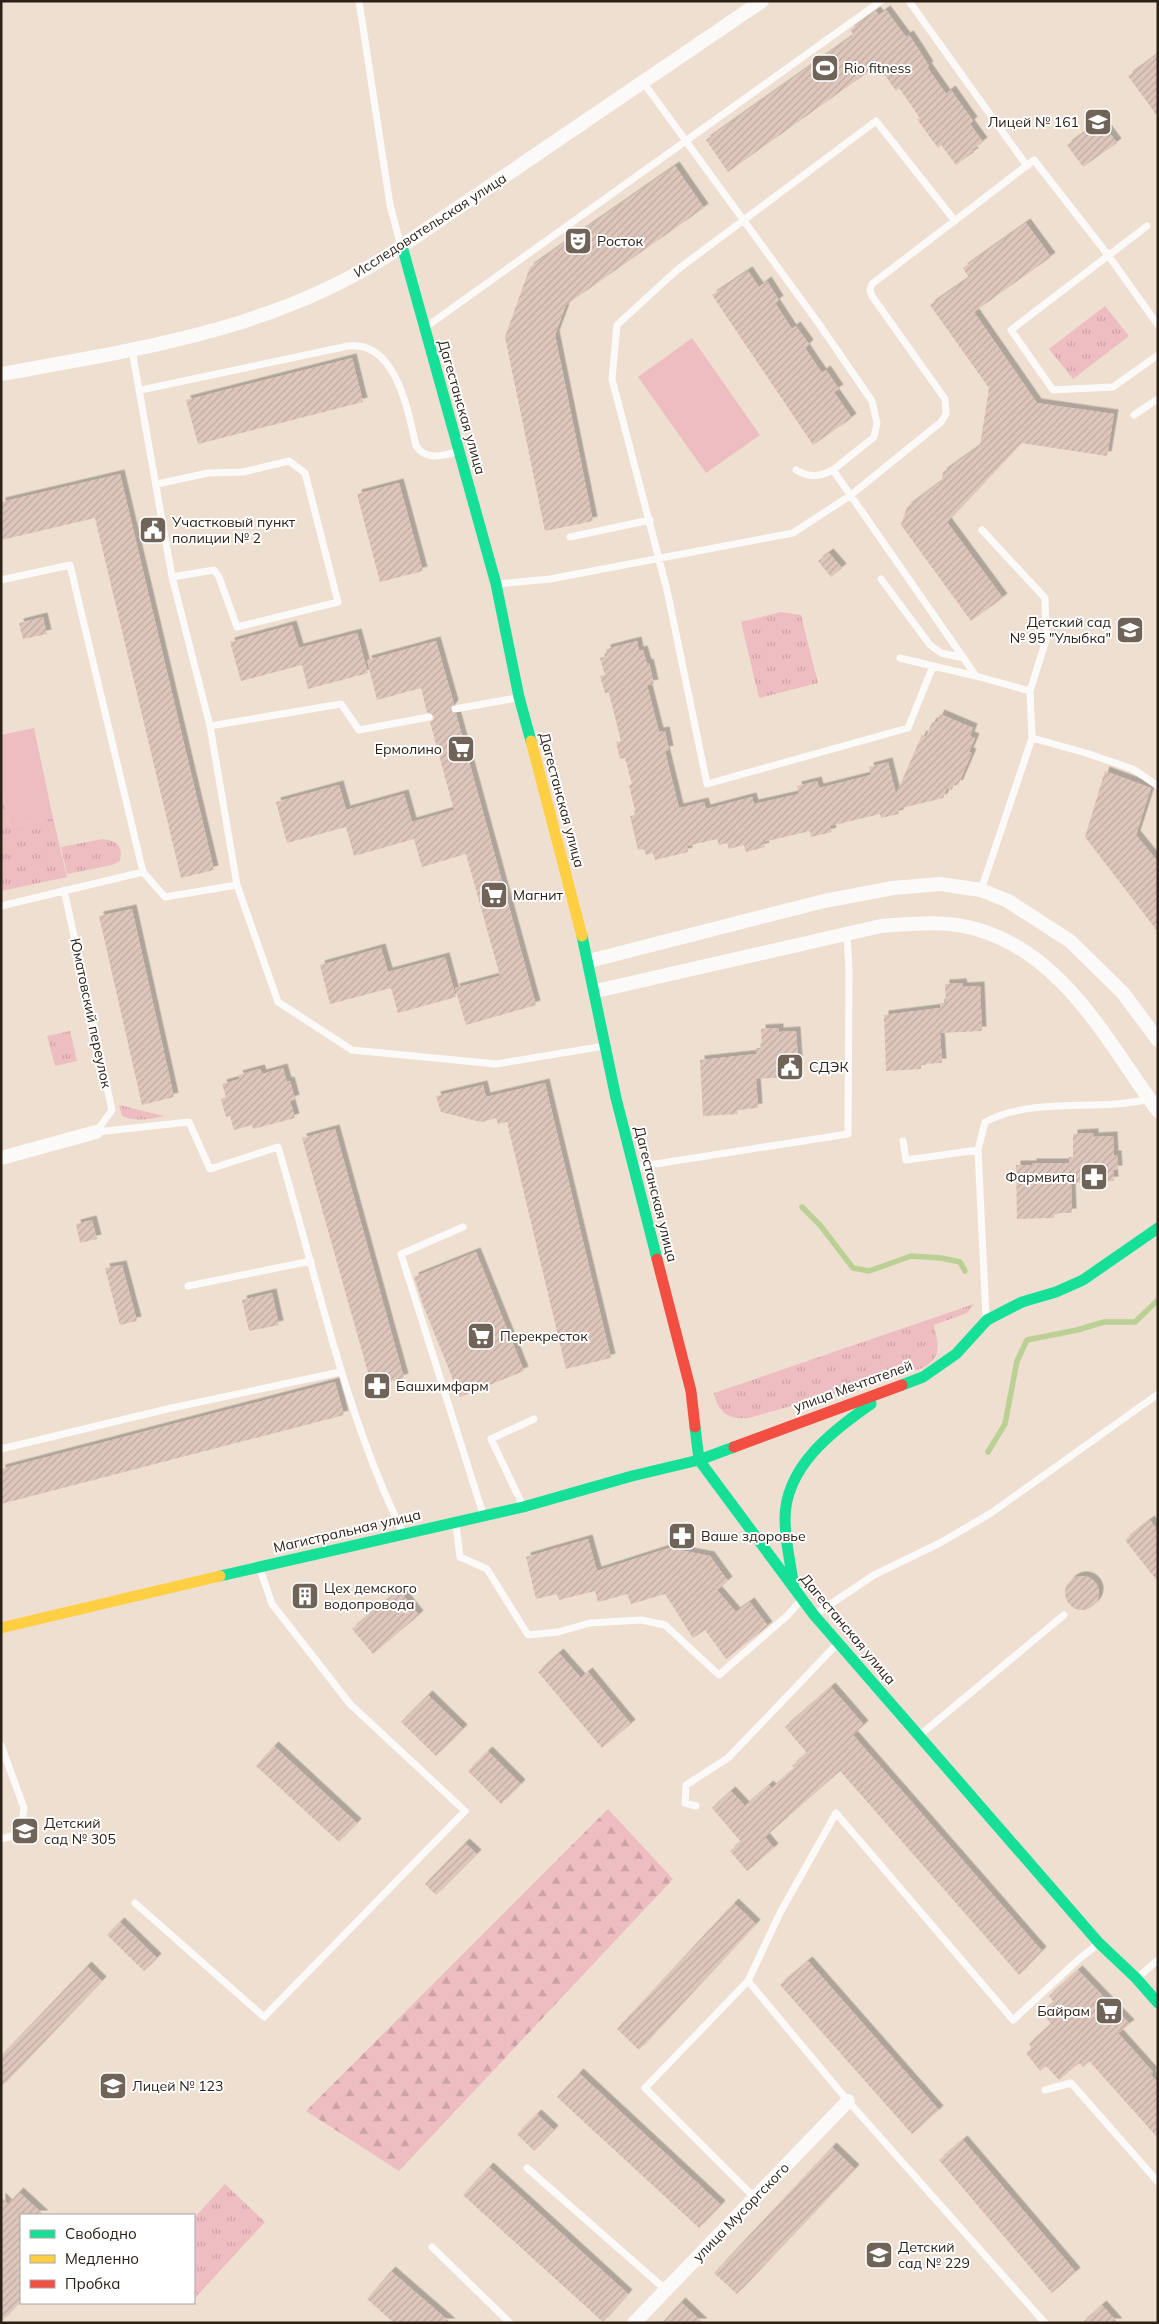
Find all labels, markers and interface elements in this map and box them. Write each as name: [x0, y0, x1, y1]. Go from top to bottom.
sports icon: Rio fitness: [810, 53, 840, 83]
place label: Rio fitness: [844, 59, 911, 77]
school or university icon: Лицей № 161: [1083, 107, 1113, 137]
place label: Лицей № 161: [988, 113, 1079, 131]
street label: Исследовательская улица: [350, 169, 510, 281]
theatre icon: Росток: [563, 226, 593, 256]
place label: Росток: [597, 232, 644, 250]
street label: Дагестанская улица: [434, 338, 490, 476]
place label: Участковый пункт полиции № 2: [171, 513, 296, 547]
public building icon: Участковый пункт полиции № 2: [138, 515, 168, 545]
place label: Детский сад № 95 "Улыбка": [1010, 613, 1111, 647]
school or university icon: Детский сад № 95 "Улыбка": [1115, 615, 1145, 645]
street label: Дагестанская улица: [535, 730, 589, 870]
supermarket icon: Ермолино: [446, 734, 476, 764]
place label: Ермолино: [375, 740, 442, 758]
supermarket icon: Магнит: [479, 880, 509, 910]
place label: Магнит: [513, 886, 563, 904]
street label: Юматовский переулок: [66, 936, 116, 1090]
public building icon: СДЭК: [775, 1052, 805, 1082]
place label: СДЭК: [809, 1058, 849, 1076]
street label: Дагестанская улица: [630, 1124, 682, 1264]
pharmacy icon: Фармвита: [1079, 1162, 1109, 1192]
place label: Фармвита: [1005, 1168, 1075, 1186]
supermarket icon: Перекресток: [466, 1321, 496, 1351]
place label: Перекресток: [500, 1327, 588, 1345]
street label: улица Мечтателей: [791, 1356, 915, 1416]
pharmacy icon: Башхимфарм: [362, 1371, 392, 1401]
place label: Башхимфарм: [396, 1377, 489, 1395]
street label: Магистральная улица: [272, 1505, 422, 1557]
pharmacy icon: Ваше здоровье: [667, 1521, 697, 1551]
place label: Ваше здоровье: [701, 1527, 806, 1545]
street label: Дагестанская улица: [796, 1570, 900, 1688]
place label: Цех демского водопровода: [324, 1579, 417, 1613]
building icon: Цех демского водопровода: [290, 1581, 320, 1611]
place label: Детский сад № 305: [44, 1814, 116, 1848]
school or university icon: Детский сад № 305: [10, 1816, 40, 1846]
supermarket icon: Байрам: [1094, 1996, 1124, 2026]
place label: Байрам: [1037, 2002, 1090, 2020]
school or university icon: Лицей № 123: [98, 2071, 128, 2101]
place label: Лицей № 123: [132, 2077, 223, 2095]
street label: улица Мусоргского: [689, 2159, 793, 2265]
legend: [20, 2214, 195, 2304]
text: Свободно: [65, 2224, 137, 2243]
place label: Детский сад № 229: [898, 2238, 970, 2272]
school or university icon: Детский сад № 229: [864, 2240, 894, 2270]
text: Медленно: [65, 2249, 139, 2268]
text: Пробка: [65, 2274, 120, 2293]

